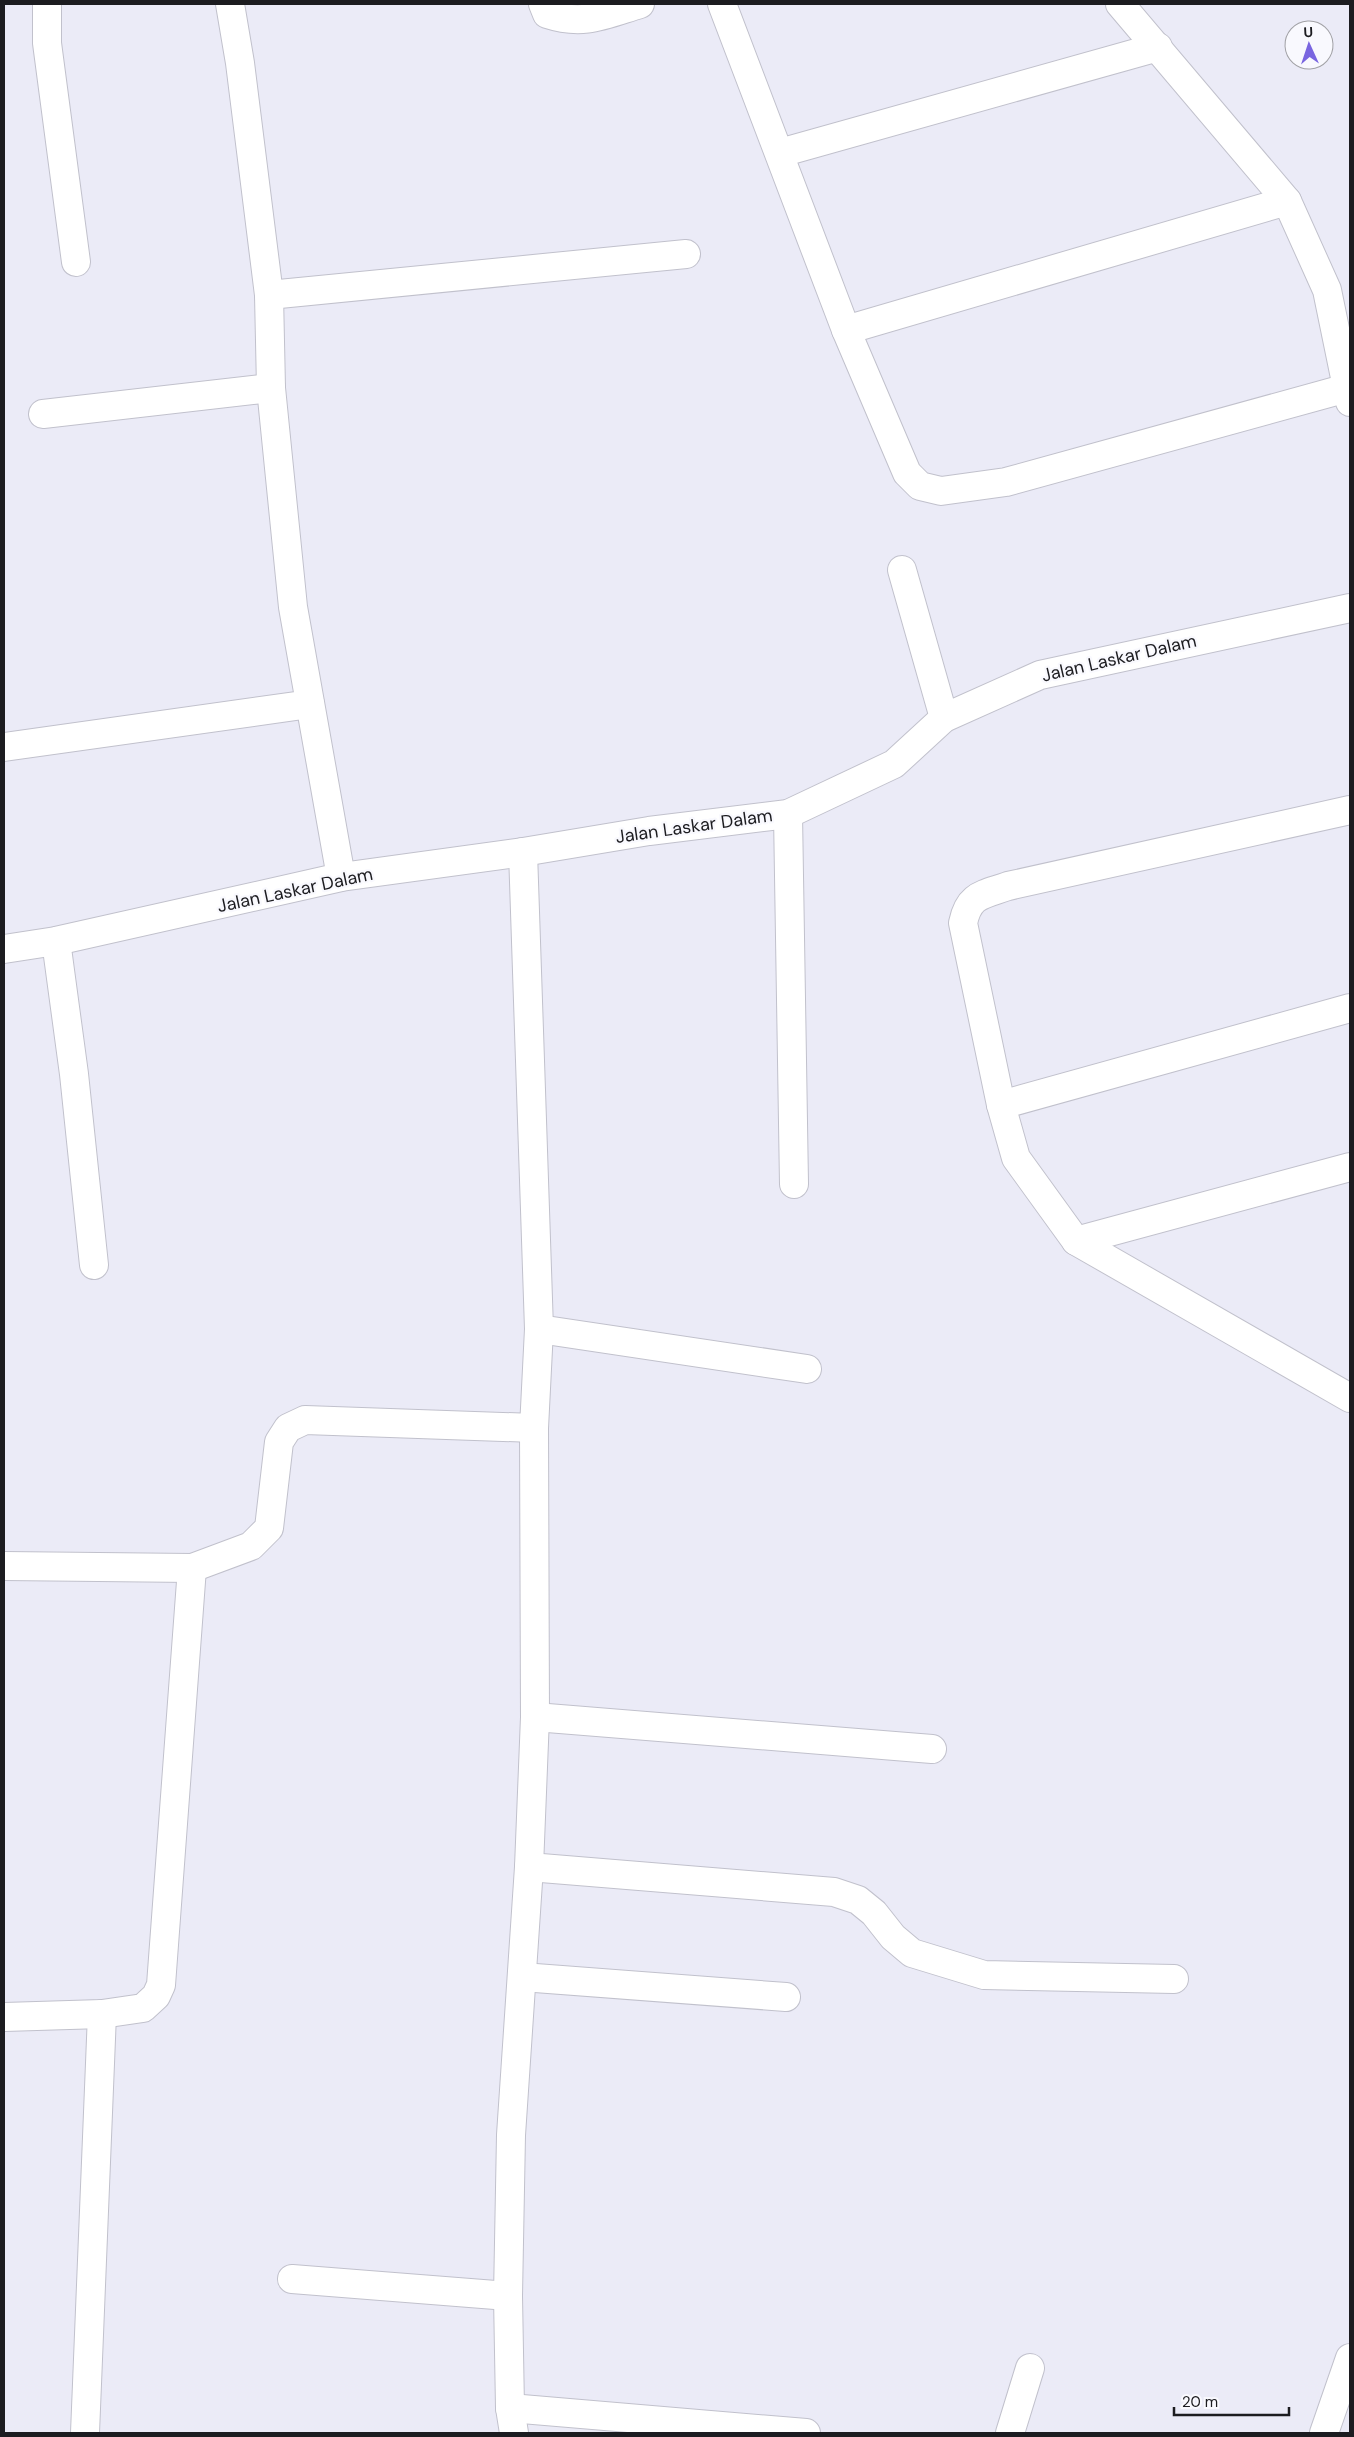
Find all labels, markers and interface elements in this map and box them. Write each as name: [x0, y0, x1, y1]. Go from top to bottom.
north arrow: [1284, 20, 1334, 70]
text: U: [1303, 23, 1314, 41]
street label: Jalan Laskar Dalam: [1039, 629, 1199, 687]
street label: Jalan Laskar Dalam: [614, 803, 774, 849]
street label: Jalan Laskar Dalam: [215, 862, 375, 918]
scale bar: [1174, 2384, 1289, 2416]
text: 20 m: [1182, 2392, 1218, 2412]

